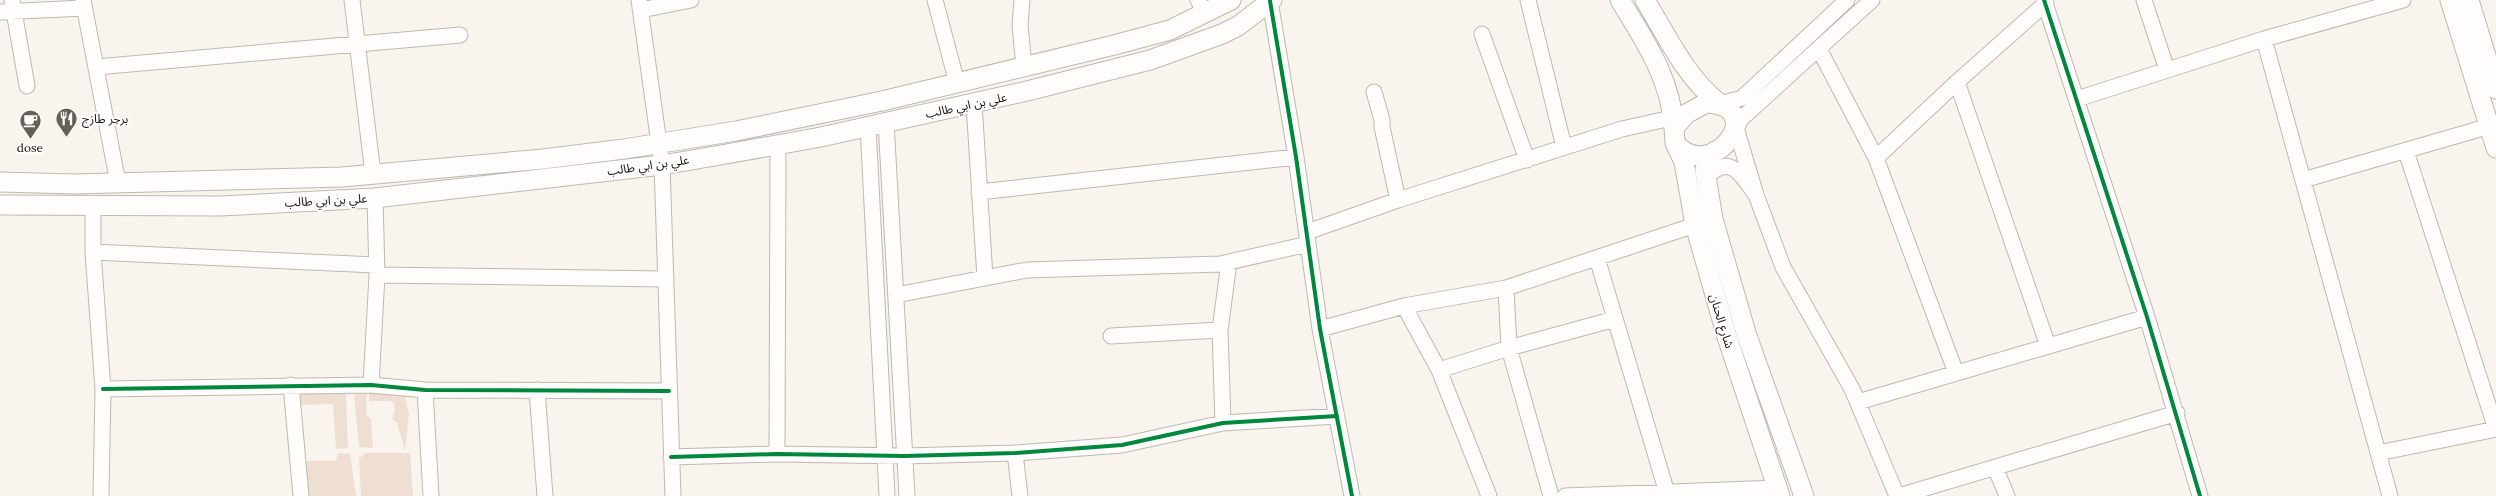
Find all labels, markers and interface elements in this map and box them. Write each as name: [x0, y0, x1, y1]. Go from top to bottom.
street label: علي بن ابي طالب: [924, 89, 1009, 124]
restaurant icon: برجر طازج: [53, 105, 79, 138]
cafe icon: dose: [17, 107, 43, 140]
place label: برجر طازج: [82, 111, 128, 128]
place label: dose: [17, 140, 44, 155]
street label: علي بن ابي طالب: [606, 152, 690, 181]
street label: علي بن ابي طالب: [284, 190, 368, 212]
street label: شارع الحنان: [1705, 292, 1737, 351]

